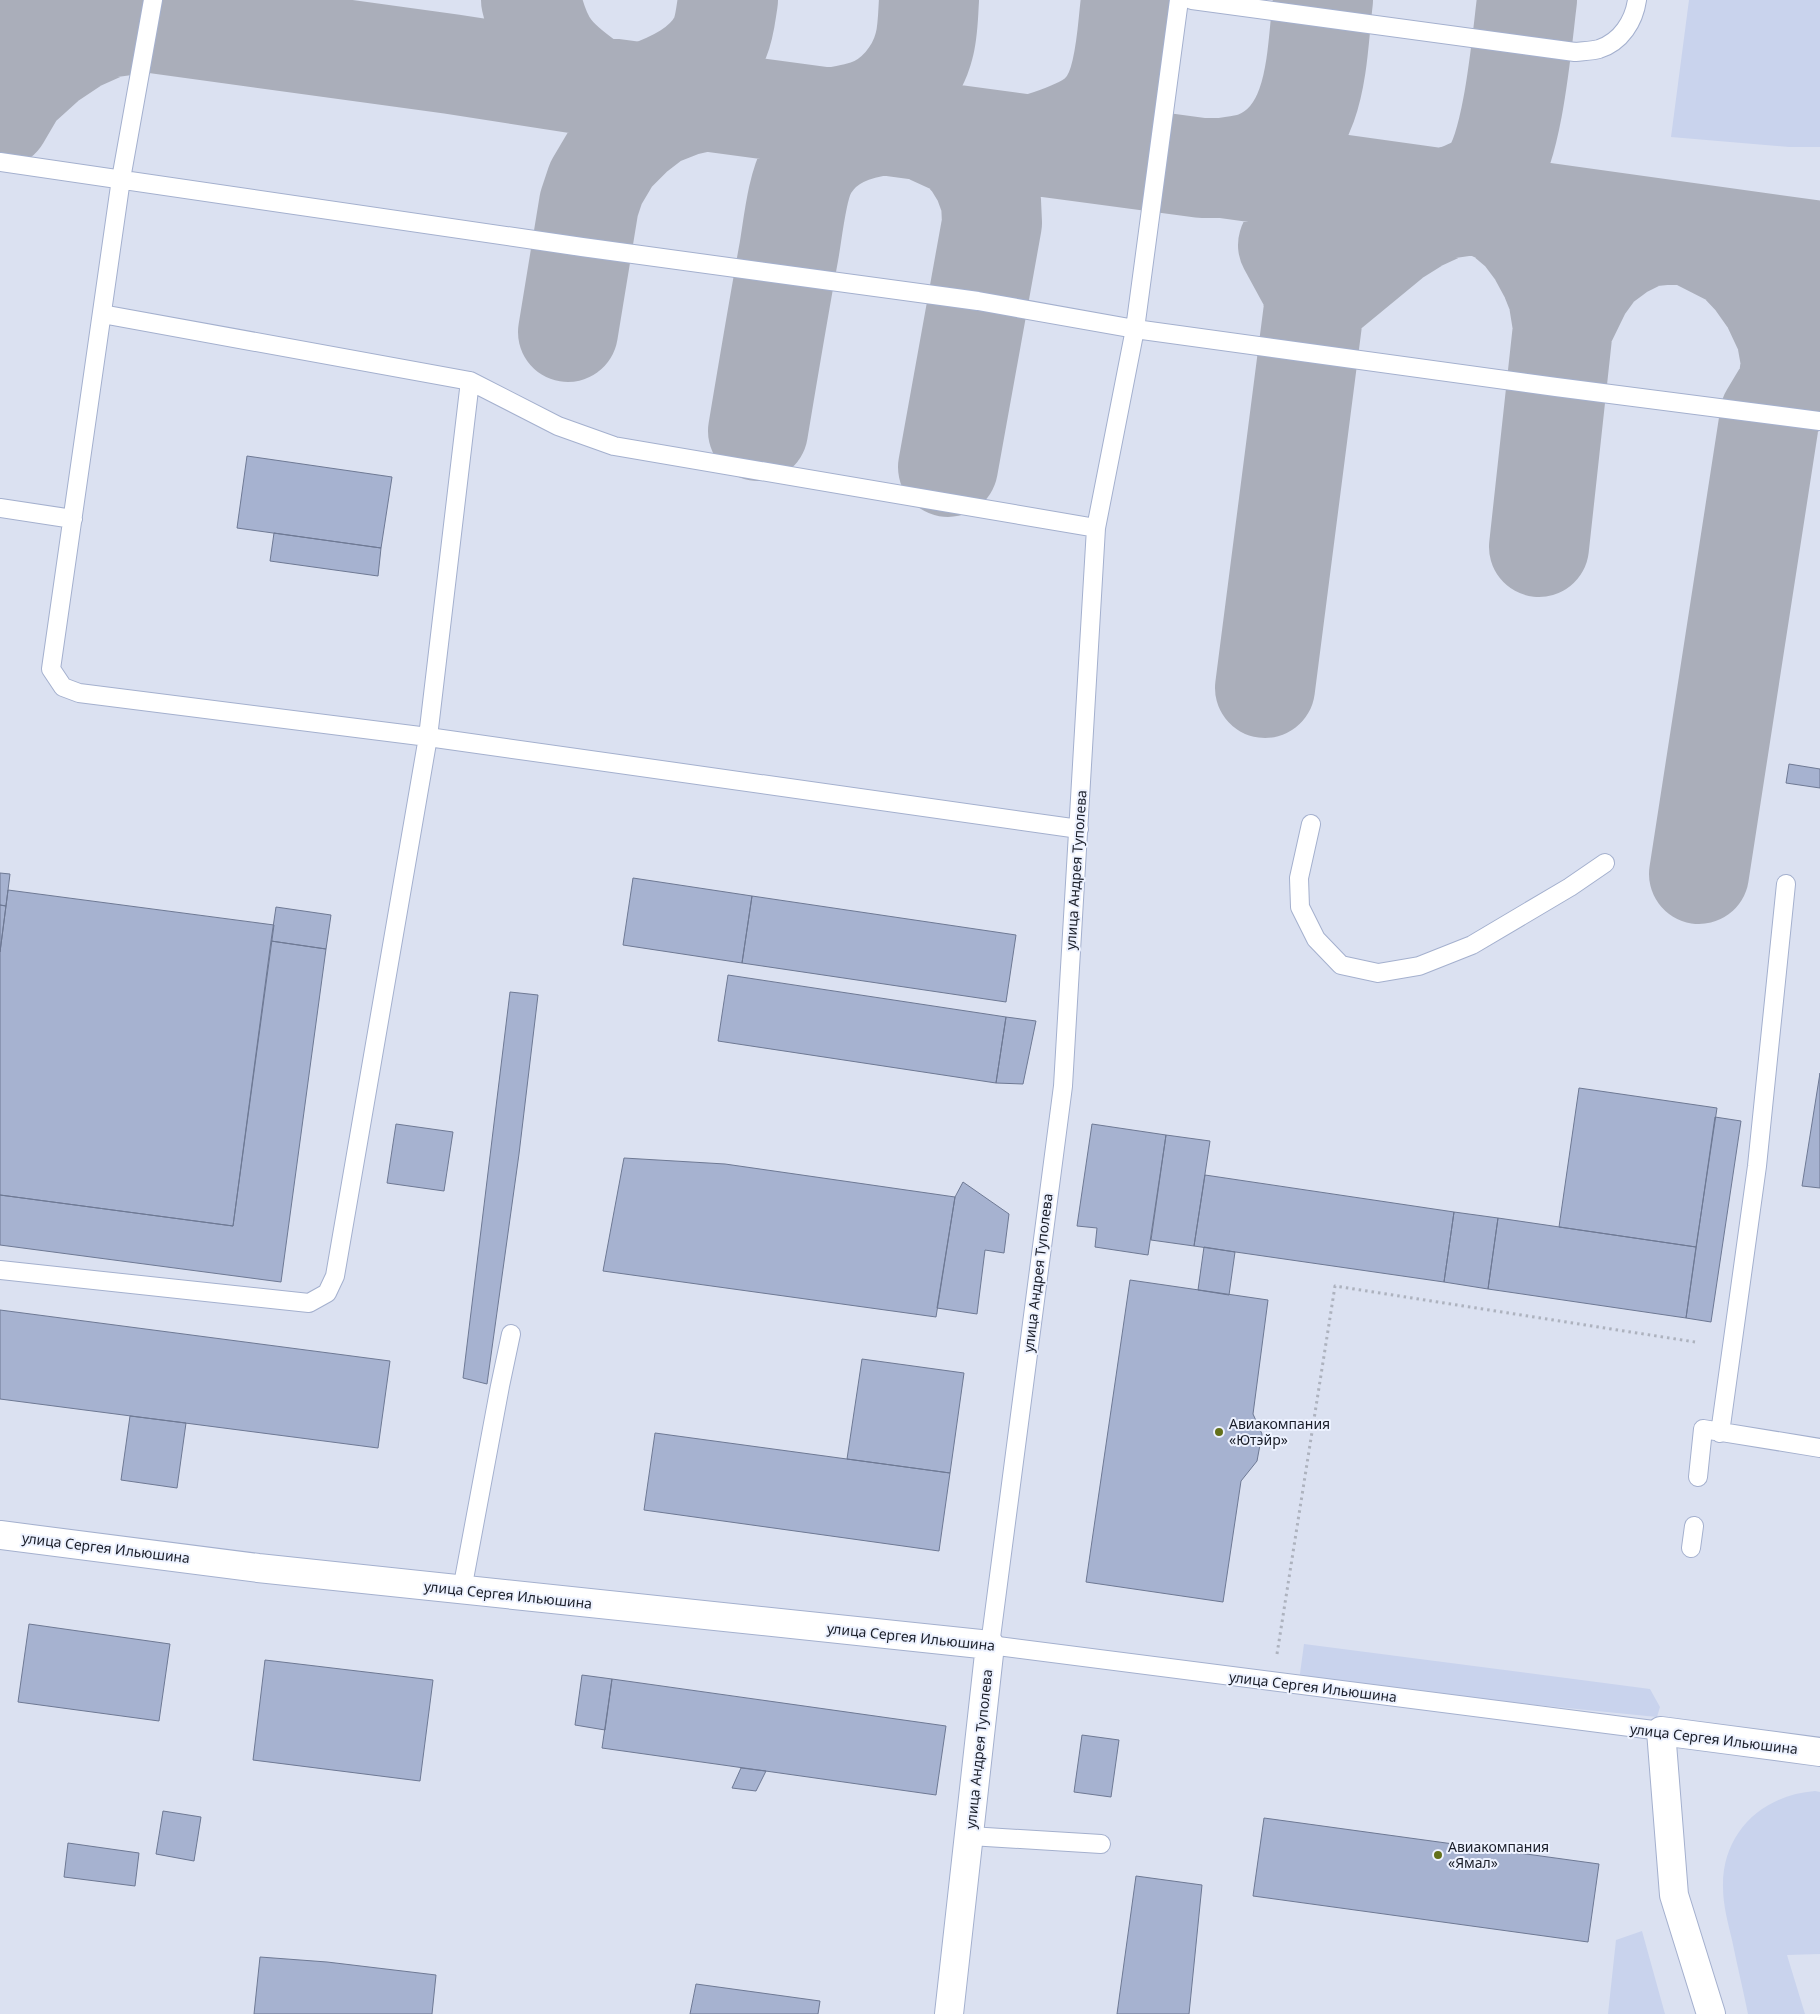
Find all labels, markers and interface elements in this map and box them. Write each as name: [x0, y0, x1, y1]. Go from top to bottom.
street label: улица Андрея Туполева: [1060, 789, 1091, 951]
street label: улица Андрея Туполева: [1018, 1192, 1057, 1354]
place label: Авиакомпания «Ютэйр»: [1229, 1414, 1330, 1449]
marker: Авиакомпания «Ютэйр»: [1213, 1426, 1225, 1438]
street label: улица Сергея Ильюшина: [21, 1528, 191, 1567]
street label: улица Сергея Ильюшина: [423, 1576, 593, 1613]
street label: улица Сергея Ильюшина: [826, 1618, 996, 1655]
street label: улица Сергея Ильюшина: [1228, 1667, 1398, 1706]
street label: улица Андрея Туполева: [961, 1668, 996, 1830]
street label: улица Сергея Ильюшина: [1629, 1719, 1799, 1758]
place label: Авиакомпания «Ямал»: [1448, 1837, 1549, 1872]
marker: Авиакомпания «Ямал»: [1432, 1849, 1444, 1861]

